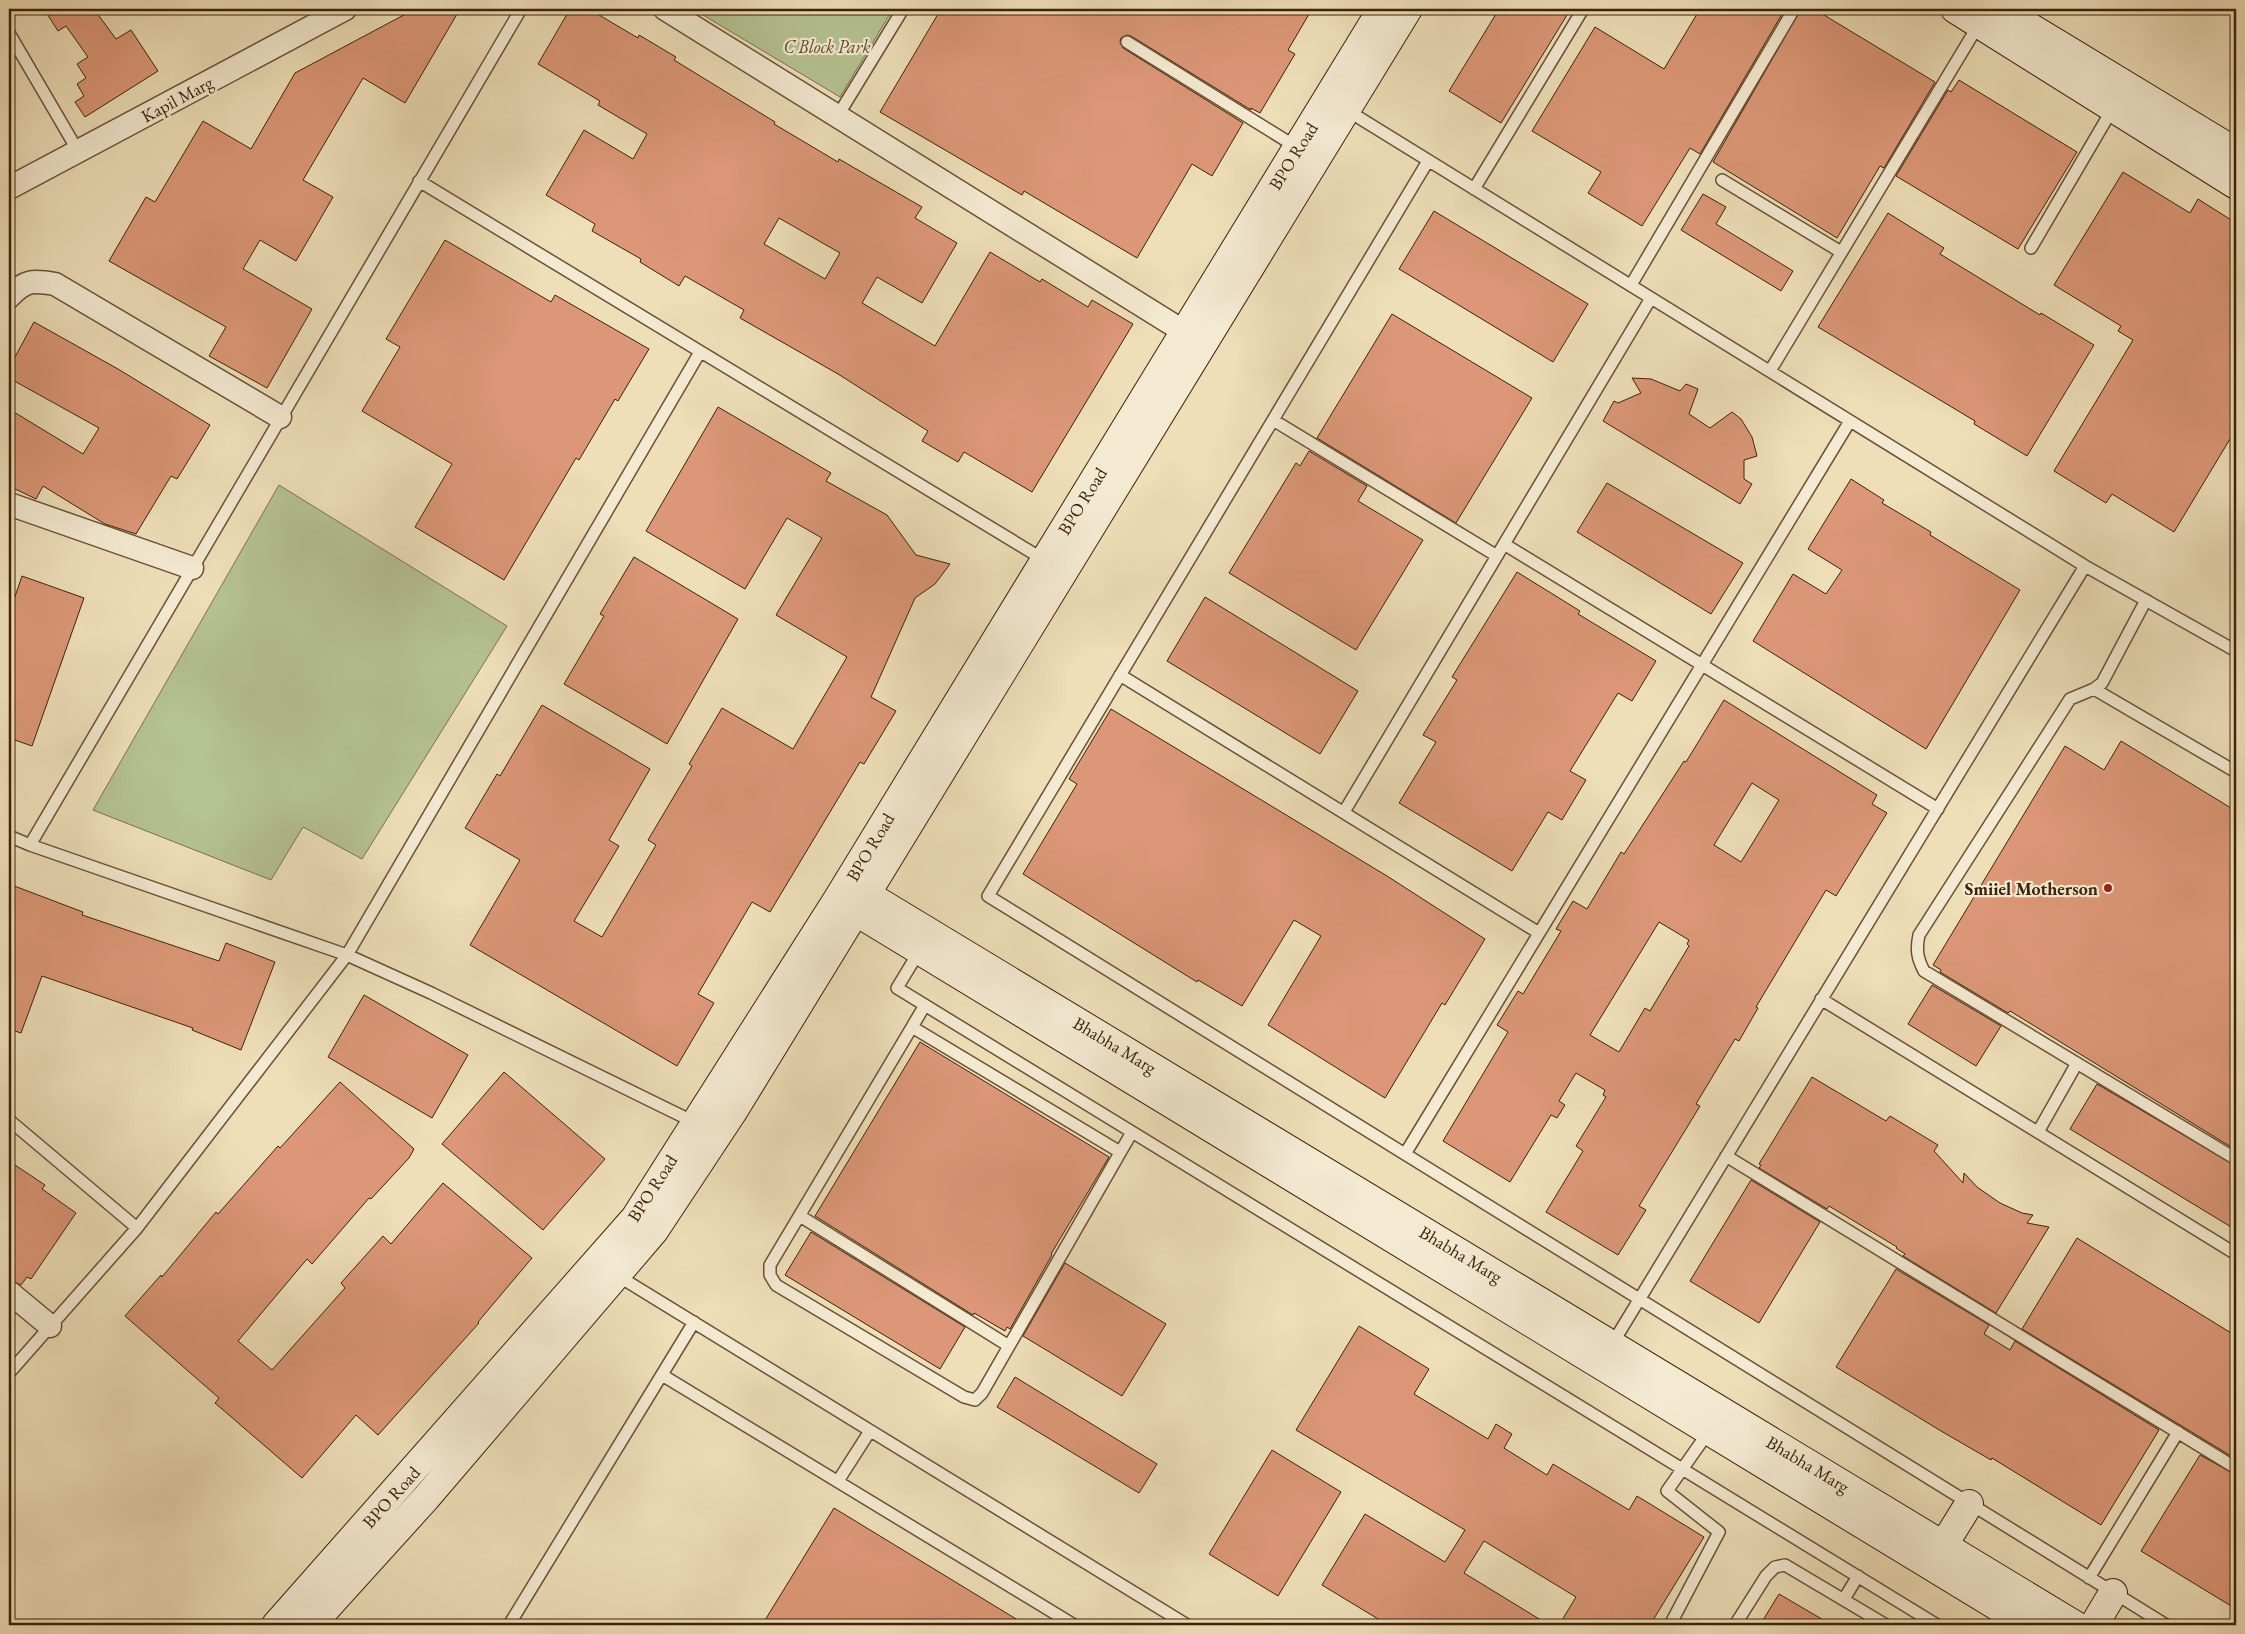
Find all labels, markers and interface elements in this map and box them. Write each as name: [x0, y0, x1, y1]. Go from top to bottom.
park label: C Block Park: [783, 35, 871, 58]
street label: Kapil Marg: [137, 70, 217, 127]
street label: BPO Road: [1263, 117, 1323, 194]
street label: BPO Road: [1052, 462, 1112, 539]
street label: BPO Road: [841, 808, 900, 885]
place label: Smiiel Motherson: [1965, 877, 2098, 900]
marker: Smiiel Motherson: [2102, 882, 2114, 894]
street label: Bhabha Marg: [1069, 1011, 1161, 1079]
street label: BPO Road: [622, 1149, 683, 1226]
street label: Bhabha Marg: [1415, 1220, 1507, 1288]
street label: Bhabha Marg: [1762, 1430, 1854, 1498]
street label: BPO Road: [357, 1461, 425, 1533]

